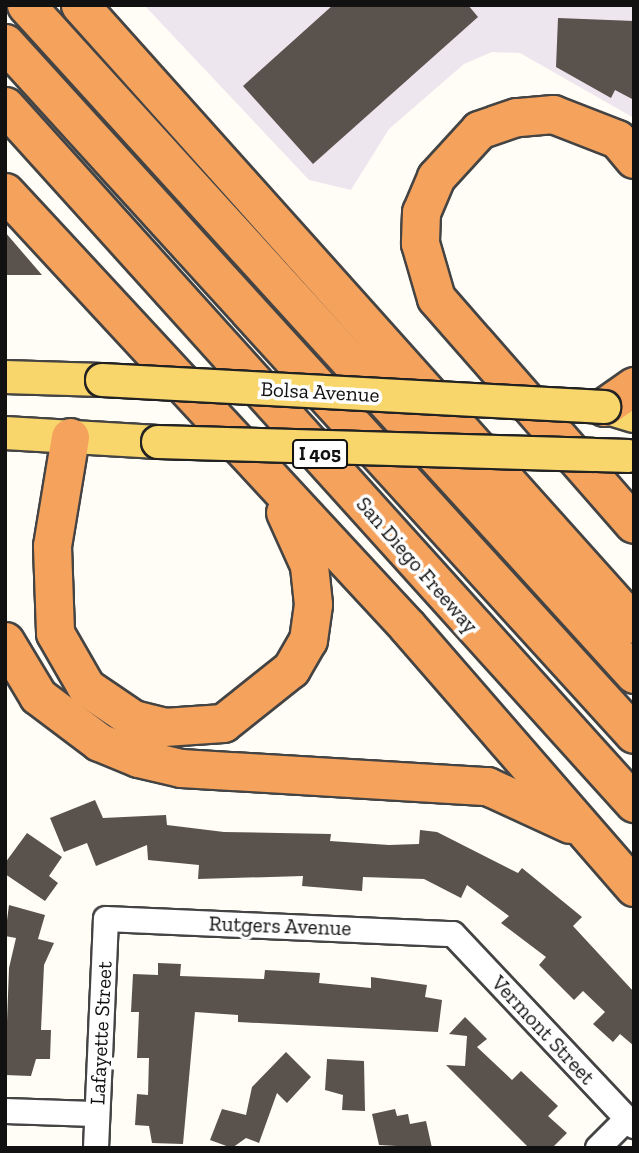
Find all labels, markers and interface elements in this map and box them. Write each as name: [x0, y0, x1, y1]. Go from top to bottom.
street label: Bolsa Avenue: [260, 376, 380, 408]
road number: I 405: [292, 438, 348, 470]
street label: San Diego Freeway: [351, 492, 483, 638]
street label: Rutgers Avenue: [208, 911, 352, 941]
street label: Lafayette Street: [85, 961, 117, 1105]
street label: Vermont Street: [486, 970, 600, 1090]

